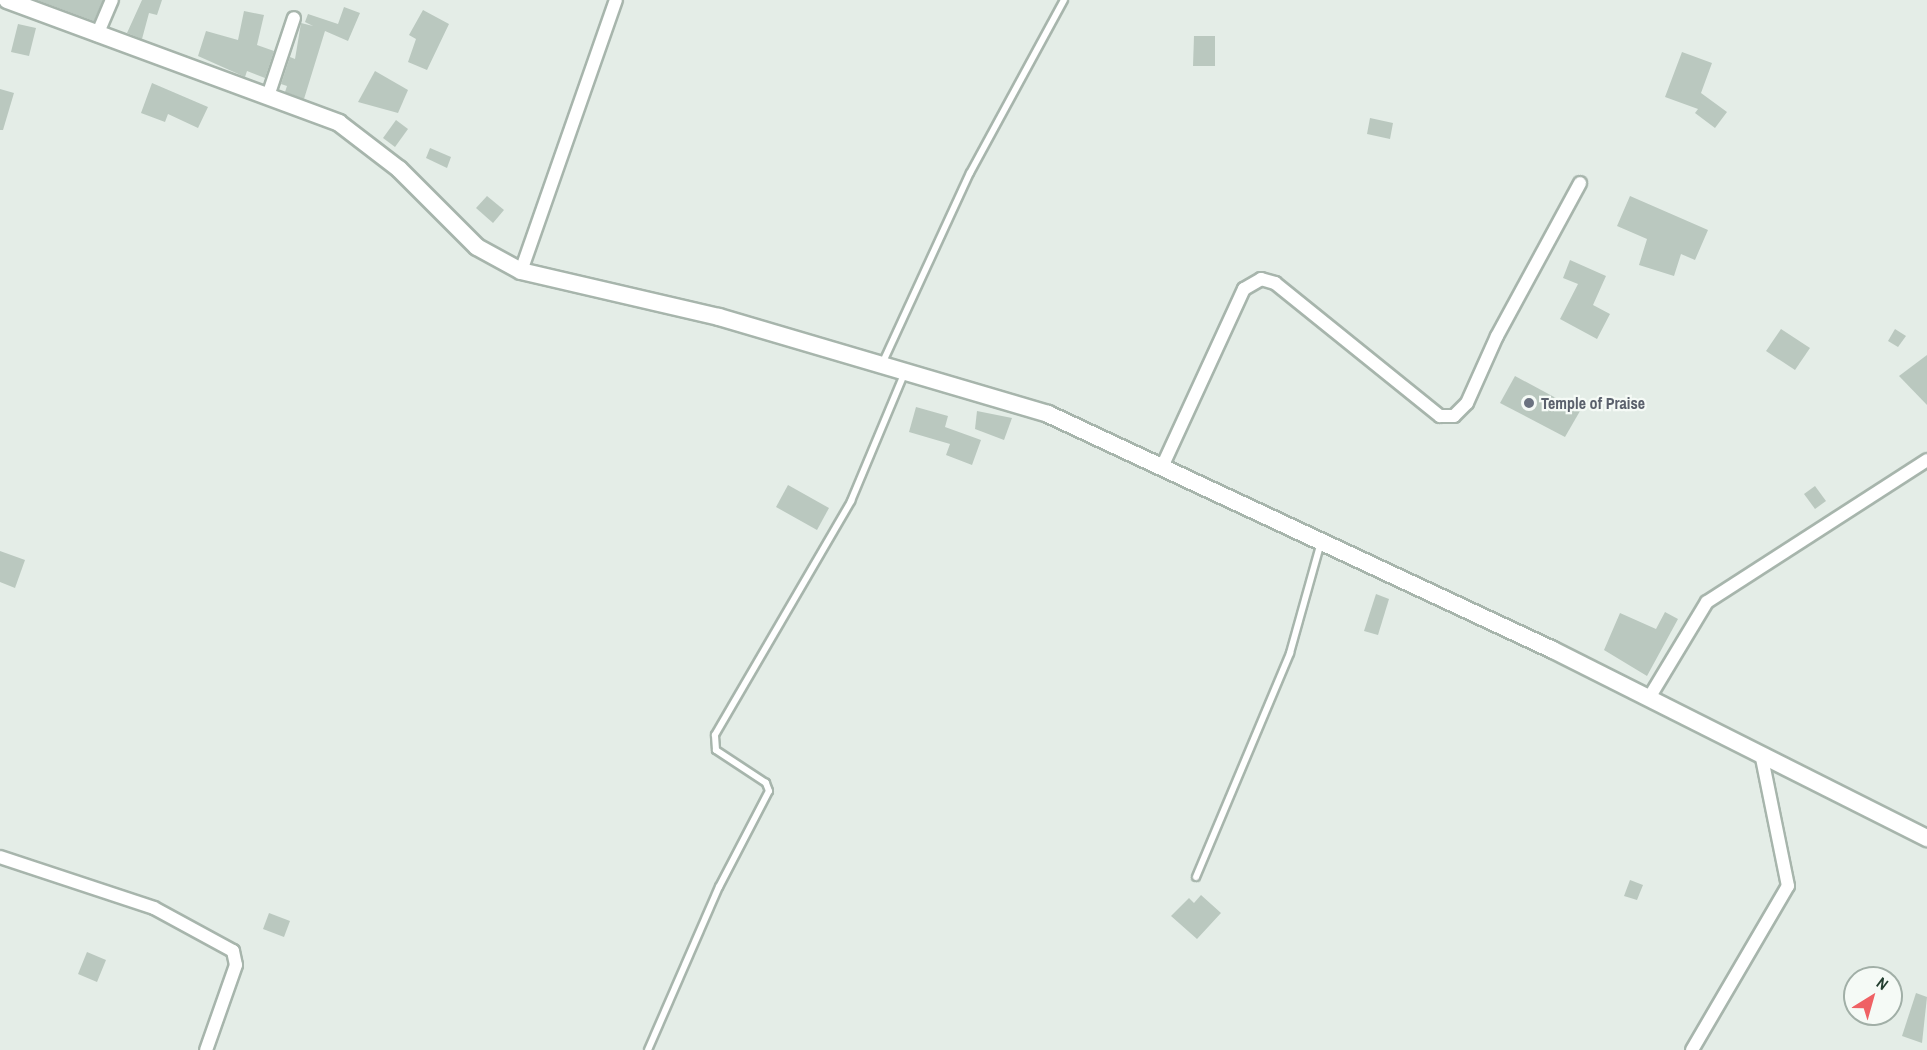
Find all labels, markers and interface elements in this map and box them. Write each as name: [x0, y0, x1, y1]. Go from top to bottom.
place label: Temple of Praise: [1541, 393, 1645, 413]
marker: Temple of Praise: [1522, 396, 1536, 410]
north arrow: [1843, 966, 1903, 1026]
text: N: [1872, 972, 1893, 995]

